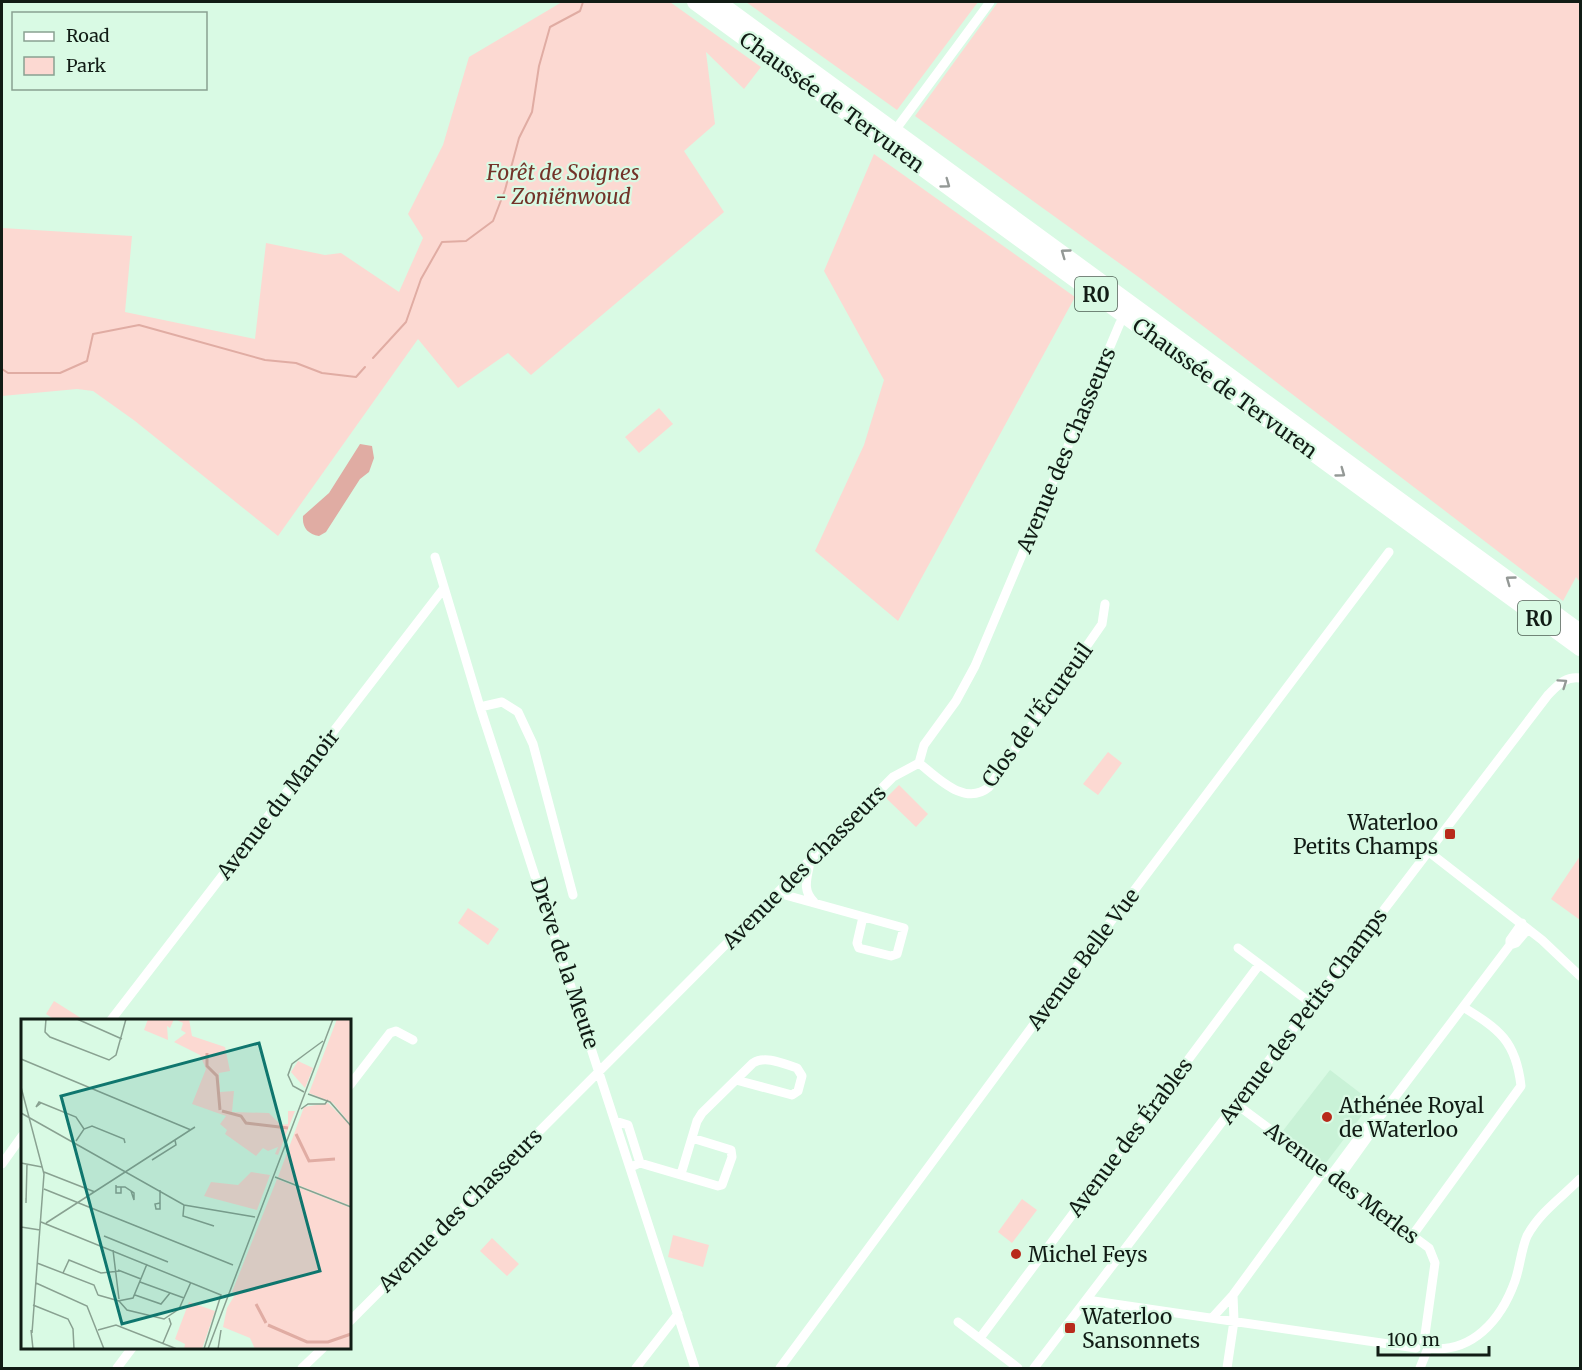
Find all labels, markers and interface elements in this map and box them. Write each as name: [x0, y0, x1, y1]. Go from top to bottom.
legend: [12, 12, 207, 90]
text: Road: [66, 24, 110, 47]
street label: Chaussée de Tervuren: [734, 26, 930, 178]
text: Park: [66, 54, 107, 77]
park label: Forêt de Soignes - Zoniënwoud: [486, 159, 640, 210]
one-way arrow: [939, 177, 950, 188]
one-way arrow: [1060, 249, 1071, 260]
road number: R0: [1075, 277, 1117, 311]
street label: Chaussée de Tervuren: [1127, 312, 1323, 464]
street label: Avenue des Chasseurs: [1010, 343, 1122, 558]
one-way arrow: [1334, 466, 1345, 477]
one-way arrow: [1505, 576, 1516, 587]
road number: R0: [1518, 601, 1560, 635]
street label: Clos de l'Écureuil: [975, 637, 1099, 792]
one-way arrow: [1556, 679, 1567, 690]
street label: Avenue du Manoir: [210, 723, 345, 886]
street label: Avenue des Chasseurs: [716, 779, 892, 955]
place label: Waterloo Petits Champs: [1293, 809, 1438, 860]
marker: Waterloo Petits Champs: [1443, 827, 1457, 841]
street label: Drève de la Meute: [525, 874, 605, 1052]
street label: Avenue Belle Vue: [1020, 883, 1145, 1036]
street label: Avenue des Petits Champs: [1212, 903, 1393, 1130]
inset map: [21, 1019, 351, 1349]
street label: Avenue des Érables: [1060, 1052, 1199, 1223]
place label: Athénée Royal de Waterloo: [1338, 1092, 1484, 1143]
marker: Athénée Royal de Waterloo: [1320, 1110, 1334, 1124]
street label: Avenue des Merles: [1259, 1116, 1425, 1250]
street label: Avenue des Chasseurs: [372, 1122, 548, 1298]
place label: Michel Feys: [1028, 1241, 1147, 1268]
marker: Michel Feys: [1009, 1247, 1023, 1261]
place label: Waterloo Sansonnets: [1081, 1303, 1200, 1354]
scale bar: [1378, 1319, 1489, 1357]
marker: Waterloo Sansonnets: [1063, 1321, 1077, 1335]
text: 100 m: [1387, 1328, 1440, 1351]

